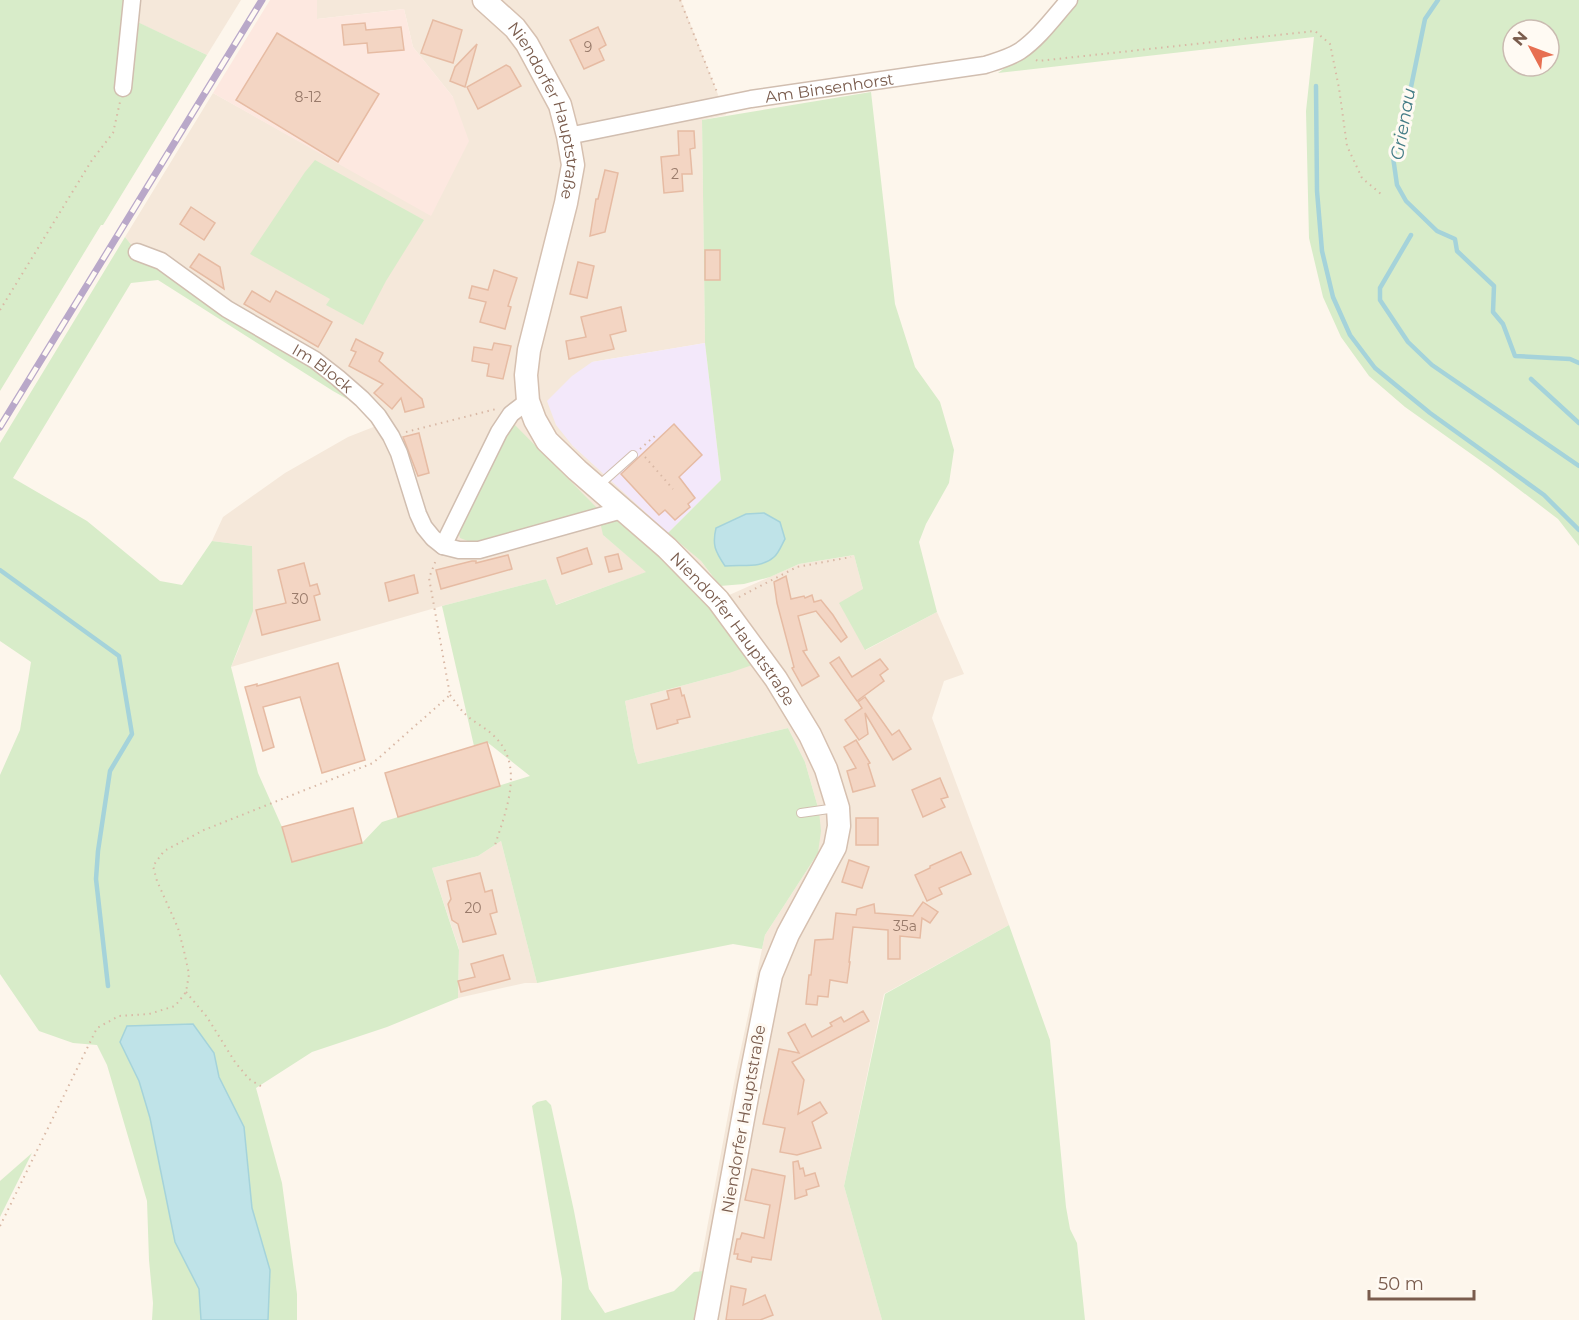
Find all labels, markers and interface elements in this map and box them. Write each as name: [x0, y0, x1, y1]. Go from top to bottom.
street label: Niendorfer Hauptstraße: [504, 18, 582, 201]
north arrow: [1501, 18, 1561, 78]
text: N: [1509, 27, 1531, 50]
house number: 9: [584, 38, 592, 56]
street label: Am Binsenhorst: [764, 69, 896, 107]
water label: Grienau: [1386, 86, 1420, 162]
house number: 8-12: [294, 88, 322, 106]
house number: 2: [671, 165, 679, 183]
street label: Im Block: [289, 340, 357, 397]
street label: Niendorfer Hauptstraße: [666, 548, 799, 709]
house number: 30: [291, 590, 309, 608]
house number: 20: [464, 899, 482, 917]
house number: 35a: [893, 917, 917, 935]
street label: Niendorfer Hauptstraße: [718, 1023, 769, 1215]
scale bar: [1369, 1263, 1474, 1301]
text: 50 m: [1378, 1273, 1424, 1295]

